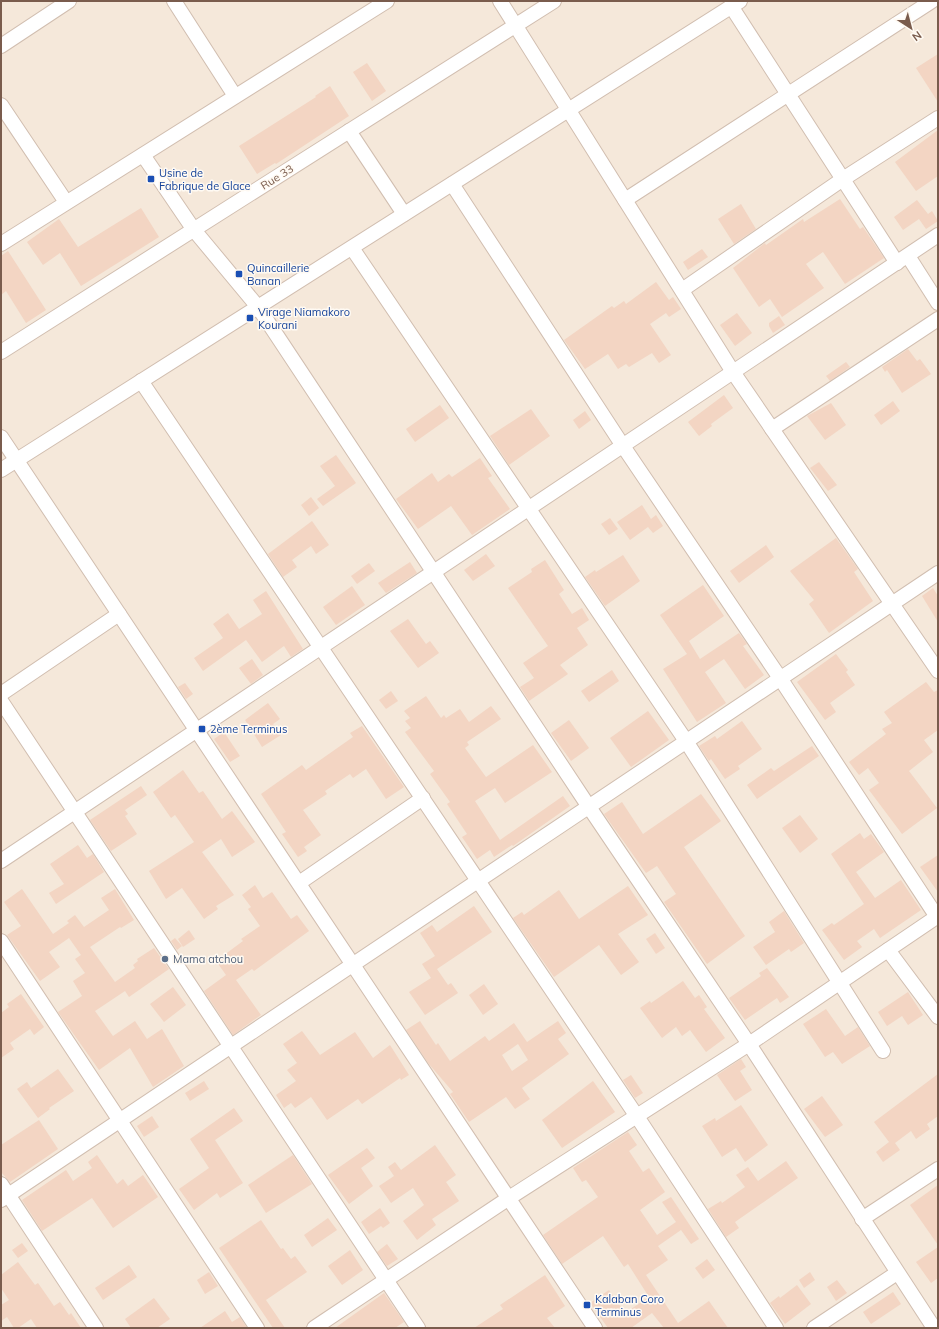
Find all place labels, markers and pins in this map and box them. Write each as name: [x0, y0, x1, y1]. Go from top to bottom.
place label: Usine de Fabrique de Glace: [159, 166, 251, 193]
marker: Usine de Fabrique de Glace: [146, 174, 156, 184]
place label: Quincaillerie Banan: [247, 261, 309, 288]
marker: Quincaillerie Banan: [234, 269, 244, 279]
place label: Virage Niamakoro Kourani: [258, 305, 350, 332]
marker: Virage Niamakoro Kourani: [245, 313, 255, 323]
place label: 2ème Terminus: [210, 722, 287, 736]
marker: 2ème Terminus: [197, 724, 207, 734]
place label: Mama atchou: [173, 952, 243, 966]
marker: Mama atchou: [160, 954, 170, 964]
place label: Kalaban Coro Terminus: [595, 1292, 664, 1319]
marker: Kalaban Coro Terminus: [582, 1300, 592, 1310]

